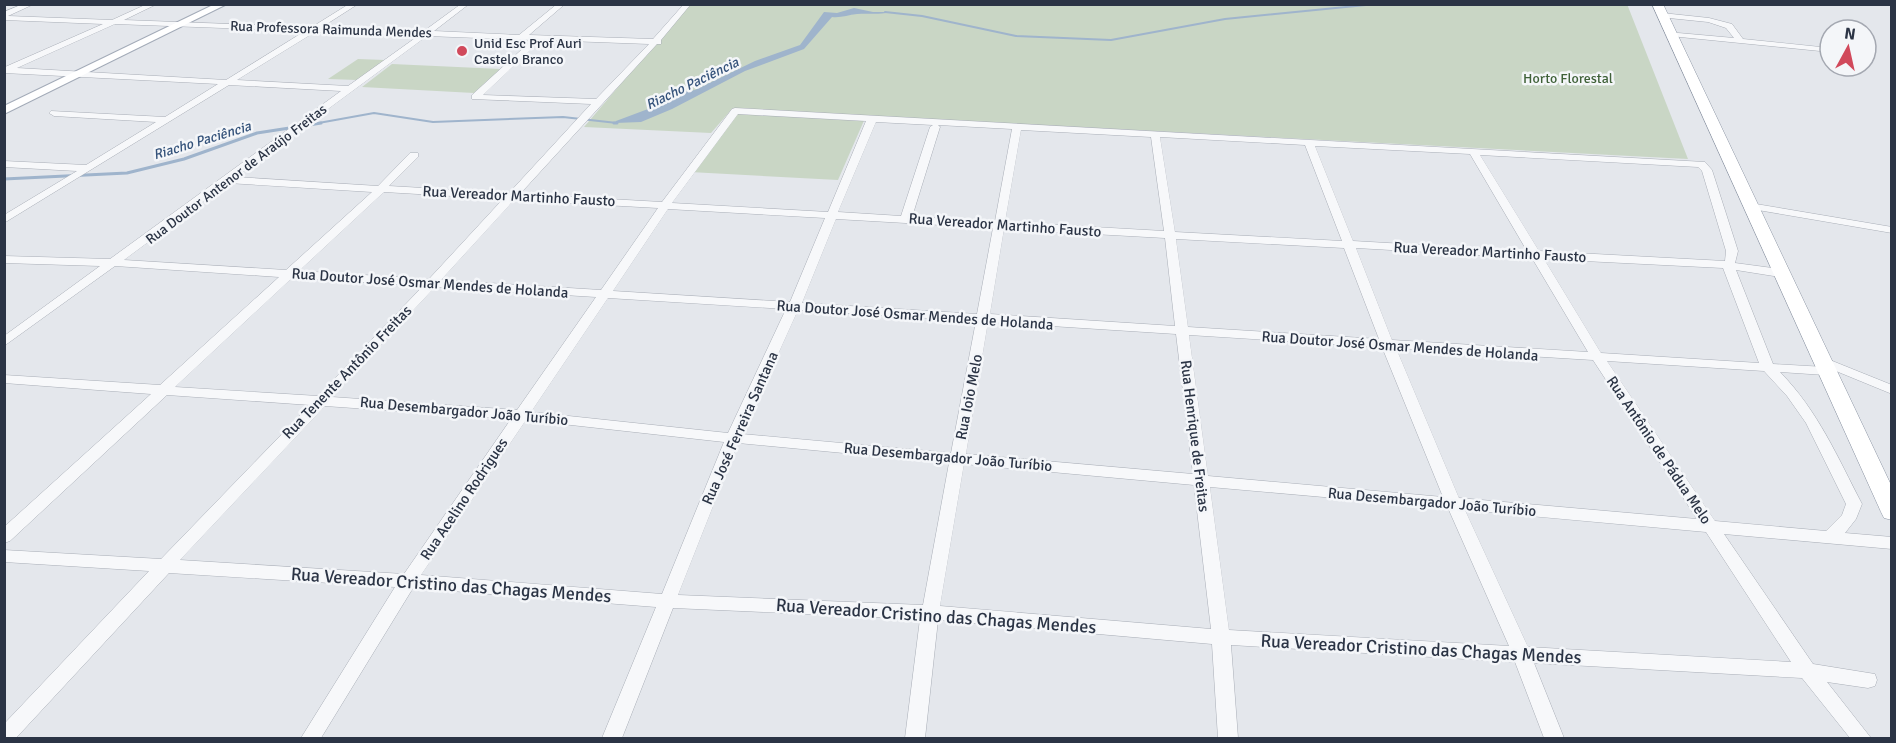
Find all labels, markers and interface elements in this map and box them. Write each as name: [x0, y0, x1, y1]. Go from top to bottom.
street label: Rua Professora Raimunda Mendes: [230, 17, 432, 42]
north arrow: [1818, 18, 1878, 78]
text: N: [1843, 23, 1857, 45]
place label: Unid Esc Prof Auri Castelo Branco: [474, 35, 582, 68]
marker: Unid Esc Prof Auri Castelo Branco: [455, 44, 469, 58]
water label: Riacho Paciência: [643, 53, 742, 113]
park label: Horto Florestal: [1523, 70, 1613, 87]
street label: Rua Doutor Antenor de Araújo Freitas: [142, 101, 330, 248]
water label: Riacho Paciência: [151, 117, 254, 163]
street label: Rua Vereador Martinho Fausto: [422, 182, 616, 210]
street label: Rua Vereador Martinho Fausto: [908, 209, 1102, 241]
street label: Rua Vereador Martinho Fausto: [1393, 238, 1587, 266]
street label: Rua Doutor José Osmar Mendes de Holanda: [291, 264, 569, 302]
street label: Rua Doutor José Osmar Mendes de Holanda: [776, 296, 1054, 334]
street label: Rua Tenente Antônio Freitas: [279, 301, 416, 442]
street label: Rua Doutor José Osmar Mendes de Holanda: [1261, 327, 1539, 365]
street label: Rua José Ferreira Santana: [698, 349, 782, 507]
street label: Rua Ioio Melo: [952, 352, 986, 441]
street label: Rua Henrique de Freitas: [1177, 359, 1213, 513]
street label: Rua Antônio de Pádua Melo: [1603, 373, 1715, 528]
street label: Rua Desembargador João Turíbio: [359, 393, 569, 429]
street label: Rua Acelino Rodrigues: [416, 434, 512, 564]
street label: Rua Desembargador João Turíbio: [843, 439, 1053, 475]
street label: Rua Desembargador João Turíbio: [1327, 484, 1537, 520]
street label: Rua Vereador Cristino das Chagas Mendes: [290, 563, 612, 607]
street label: Rua Vereador Cristino das Chagas Mendes: [775, 594, 1097, 638]
street label: Rua Vereador Cristino das Chagas Mendes: [1260, 630, 1582, 668]

